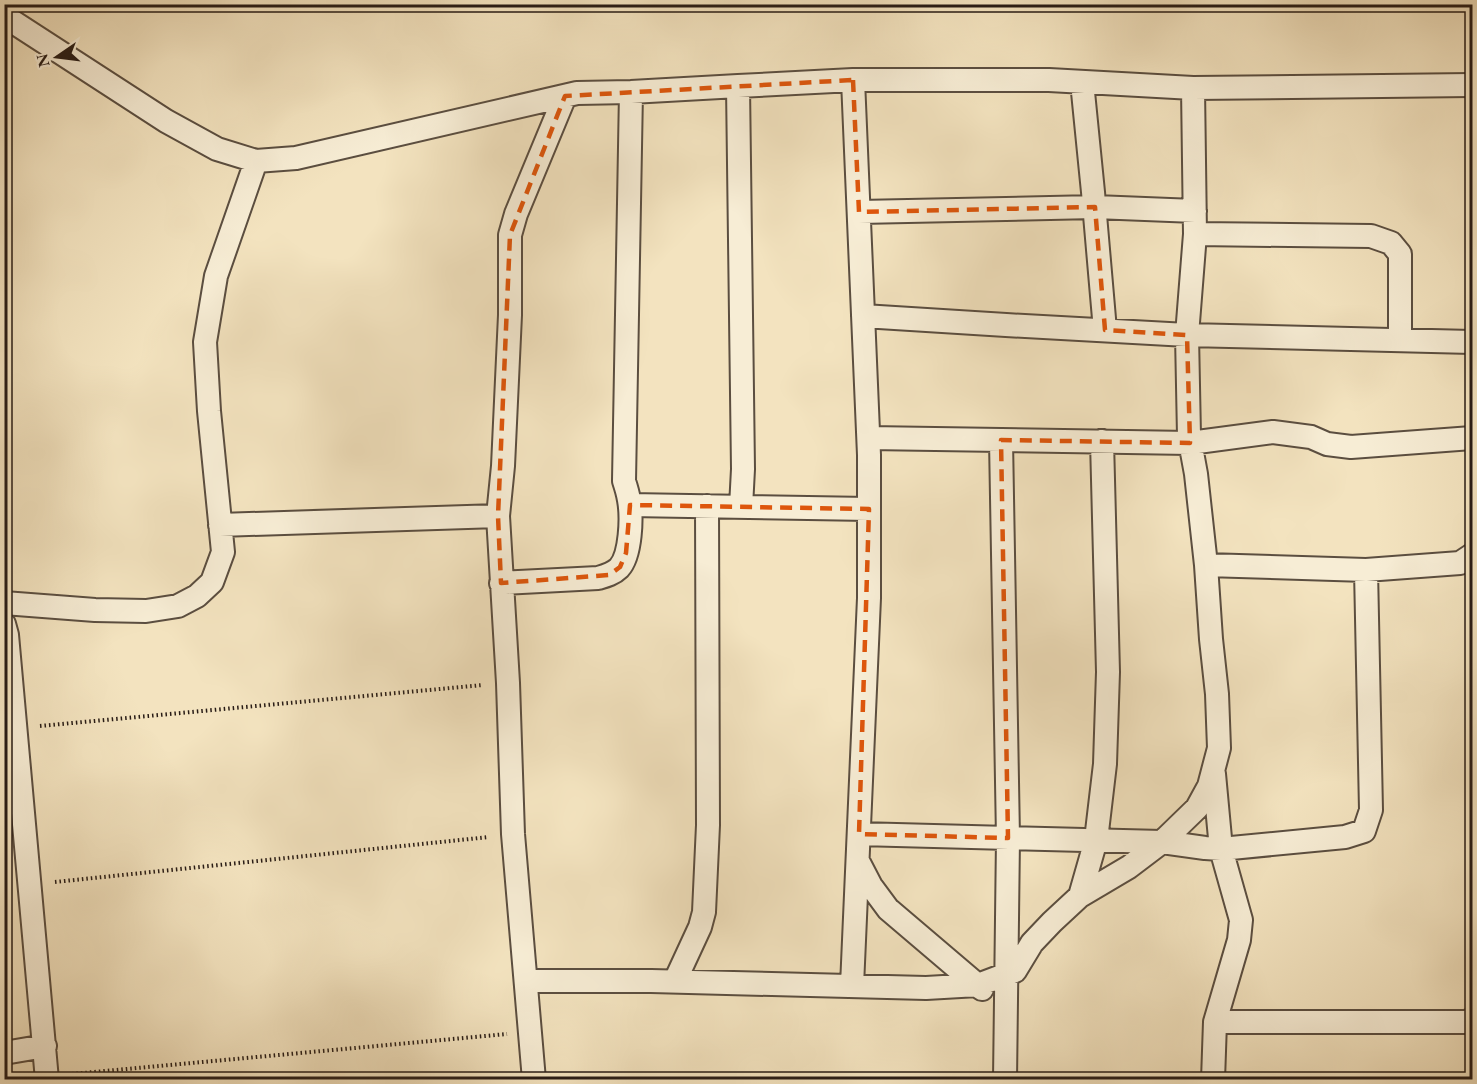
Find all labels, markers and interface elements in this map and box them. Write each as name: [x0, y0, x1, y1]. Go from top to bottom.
north arrow: [27, 27, 87, 87]
text: N: [31, 52, 55, 69]

